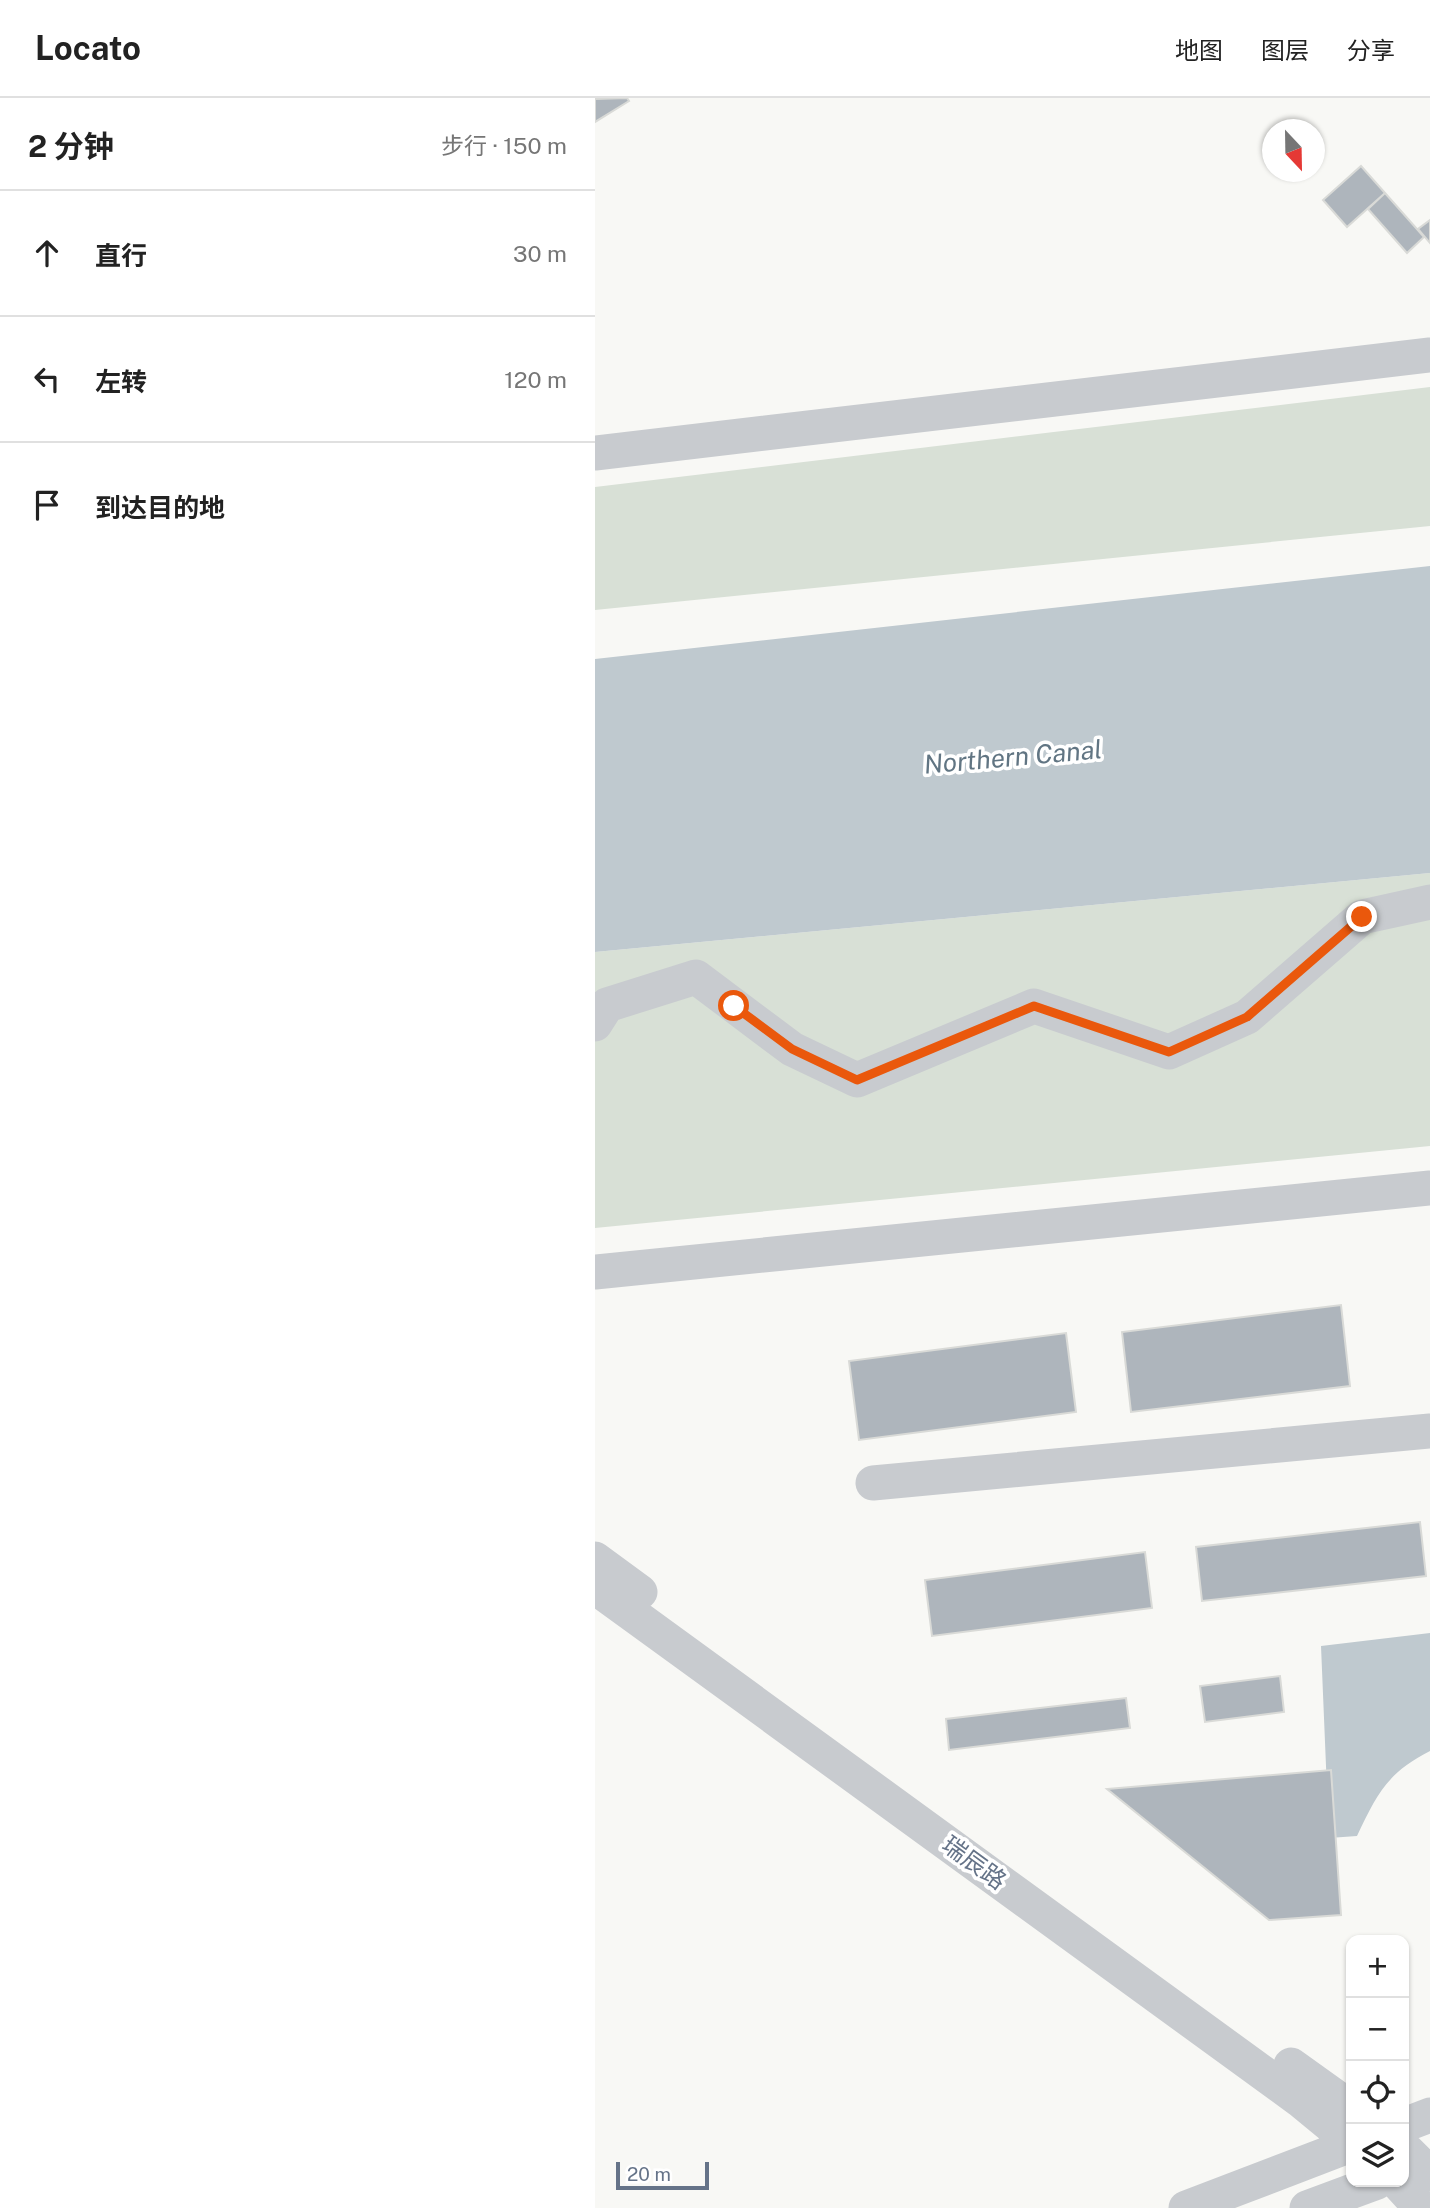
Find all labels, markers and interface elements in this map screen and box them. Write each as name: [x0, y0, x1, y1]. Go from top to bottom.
text: Locato: [35, 29, 141, 67]
text: 地图: [1175, 36, 1223, 64]
text: 图层: [1261, 36, 1309, 64]
text: 分享: [1347, 36, 1395, 64]
north arrow: [1262, 119, 1325, 182]
text: 2 分钟: [28, 128, 114, 164]
text: 步行 · 150 m: [441, 132, 567, 159]
icon: ahead: [28, 234, 66, 272]
text: 直行: [95, 240, 147, 271]
text: 30 m: [513, 240, 567, 267]
icon: left: [28, 360, 66, 398]
text: 左转: [95, 366, 147, 397]
text: 120 m: [504, 366, 567, 393]
icon: arrive: [28, 486, 66, 524]
text: 到达目的地: [95, 492, 225, 523]
water label: Northern Canal: [923, 733, 1103, 780]
route end: [1346, 901, 1377, 932]
route start: [718, 990, 749, 1021]
street label: 瑞辰路: [937, 1830, 1012, 1895]
map controls: [1346, 1935, 1409, 2187]
button: +: [1346, 1935, 1409, 1998]
button: −: [1346, 1998, 1409, 2061]
button: locate: [1346, 2061, 1409, 2124]
button: layers: [1346, 2124, 1409, 2187]
scale bar: [616, 2159, 709, 2191]
text: 20 m: [627, 2163, 671, 2185]

